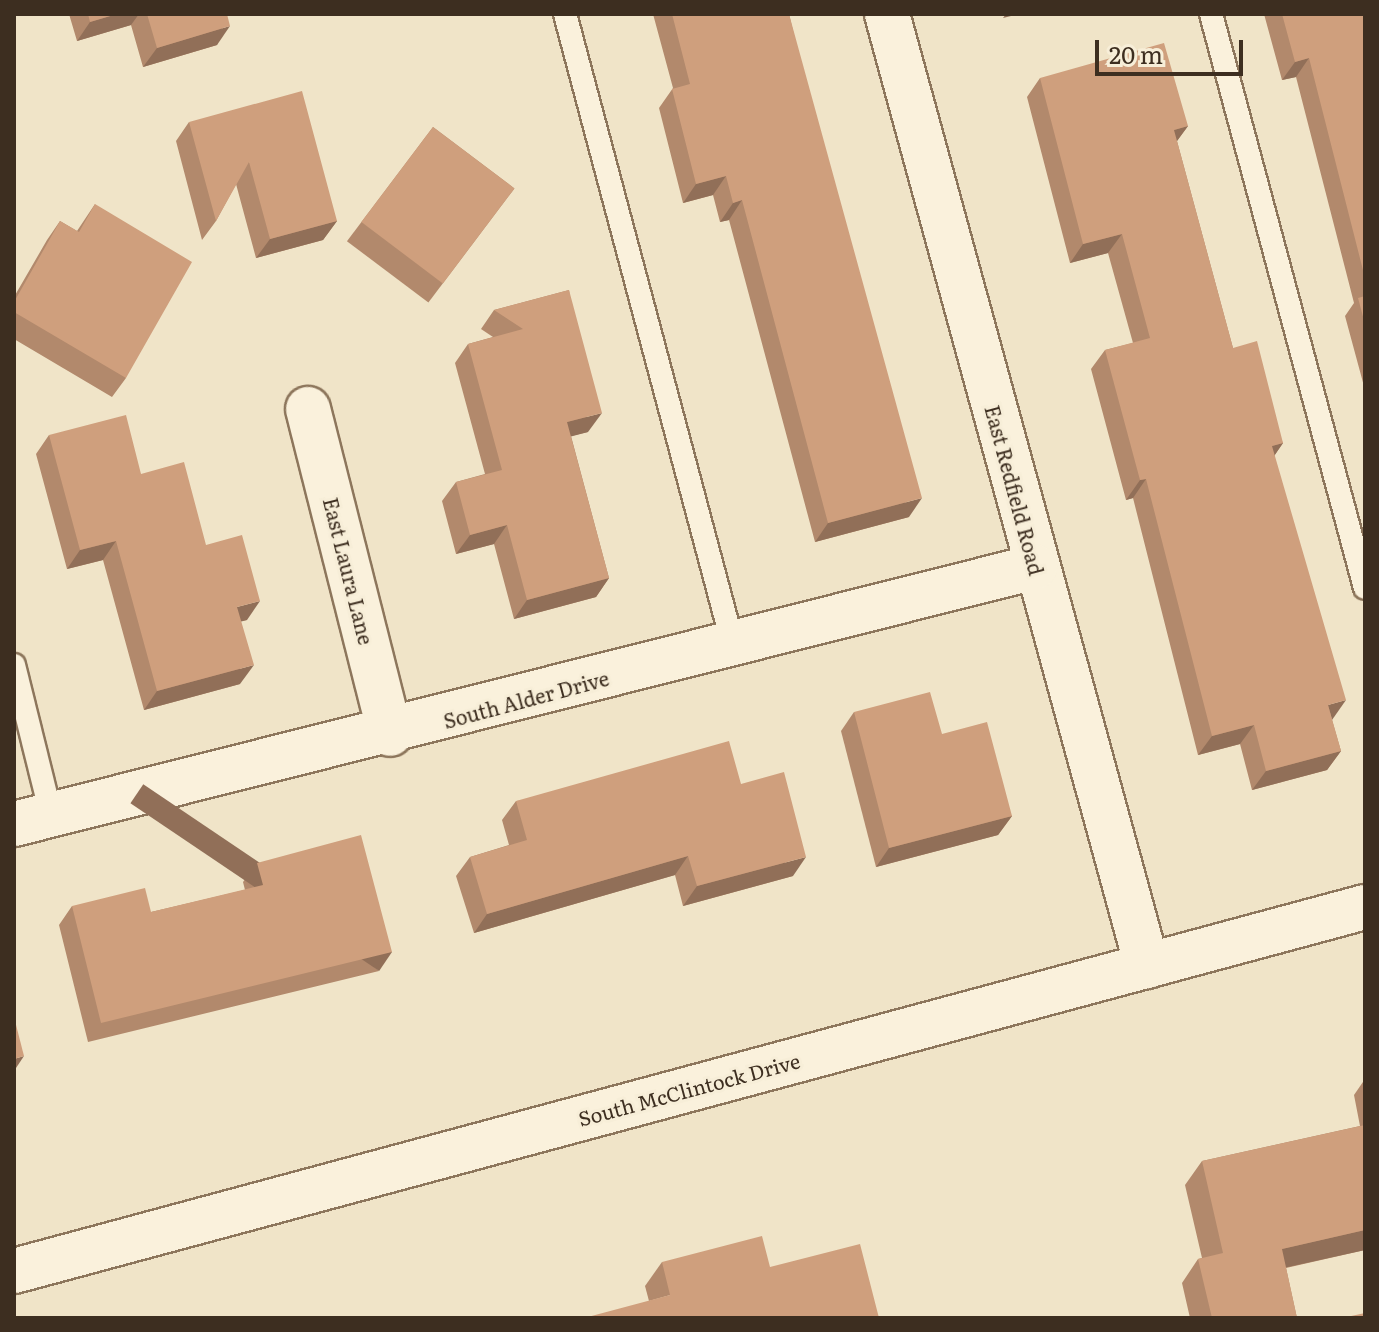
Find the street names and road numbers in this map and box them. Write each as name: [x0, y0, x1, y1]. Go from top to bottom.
street label: East Redfield Road: [981, 402, 1049, 578]
street label: East Laura Lane: [319, 495, 379, 647]
street label: South Alder Drive: [441, 665, 611, 733]
street label: South McClintock Drive: [575, 1048, 803, 1130]

